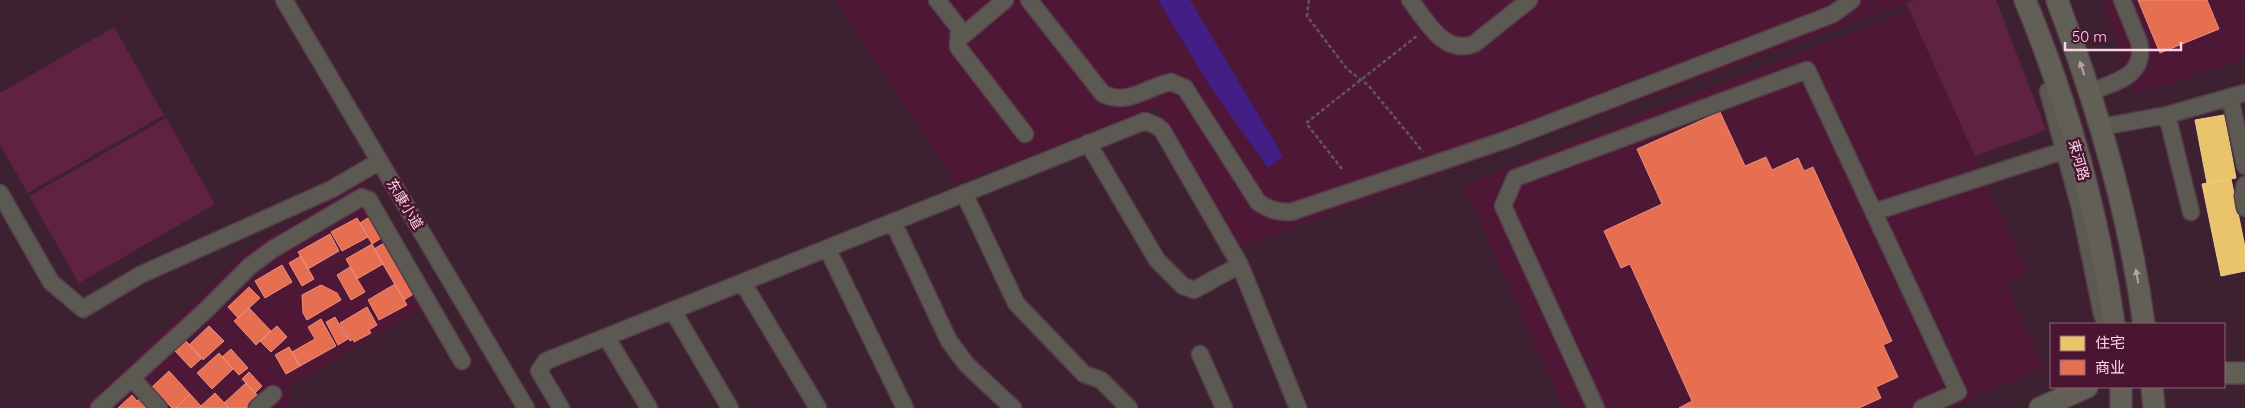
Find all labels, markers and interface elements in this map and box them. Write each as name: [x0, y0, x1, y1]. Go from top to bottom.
scale bar: [2065, 20, 2181, 52]
text: 50 m: [2072, 27, 2107, 46]
one-way arrow: [2078, 61, 2085, 76]
street label: 束河路: [2065, 137, 2093, 183]
street label: 东康小道: [383, 175, 427, 233]
one-way arrow: [2132, 268, 2140, 284]
legend: [2050, 323, 2225, 388]
text: 住宅: [2095, 333, 2125, 352]
text: 商业: [2095, 358, 2125, 377]

